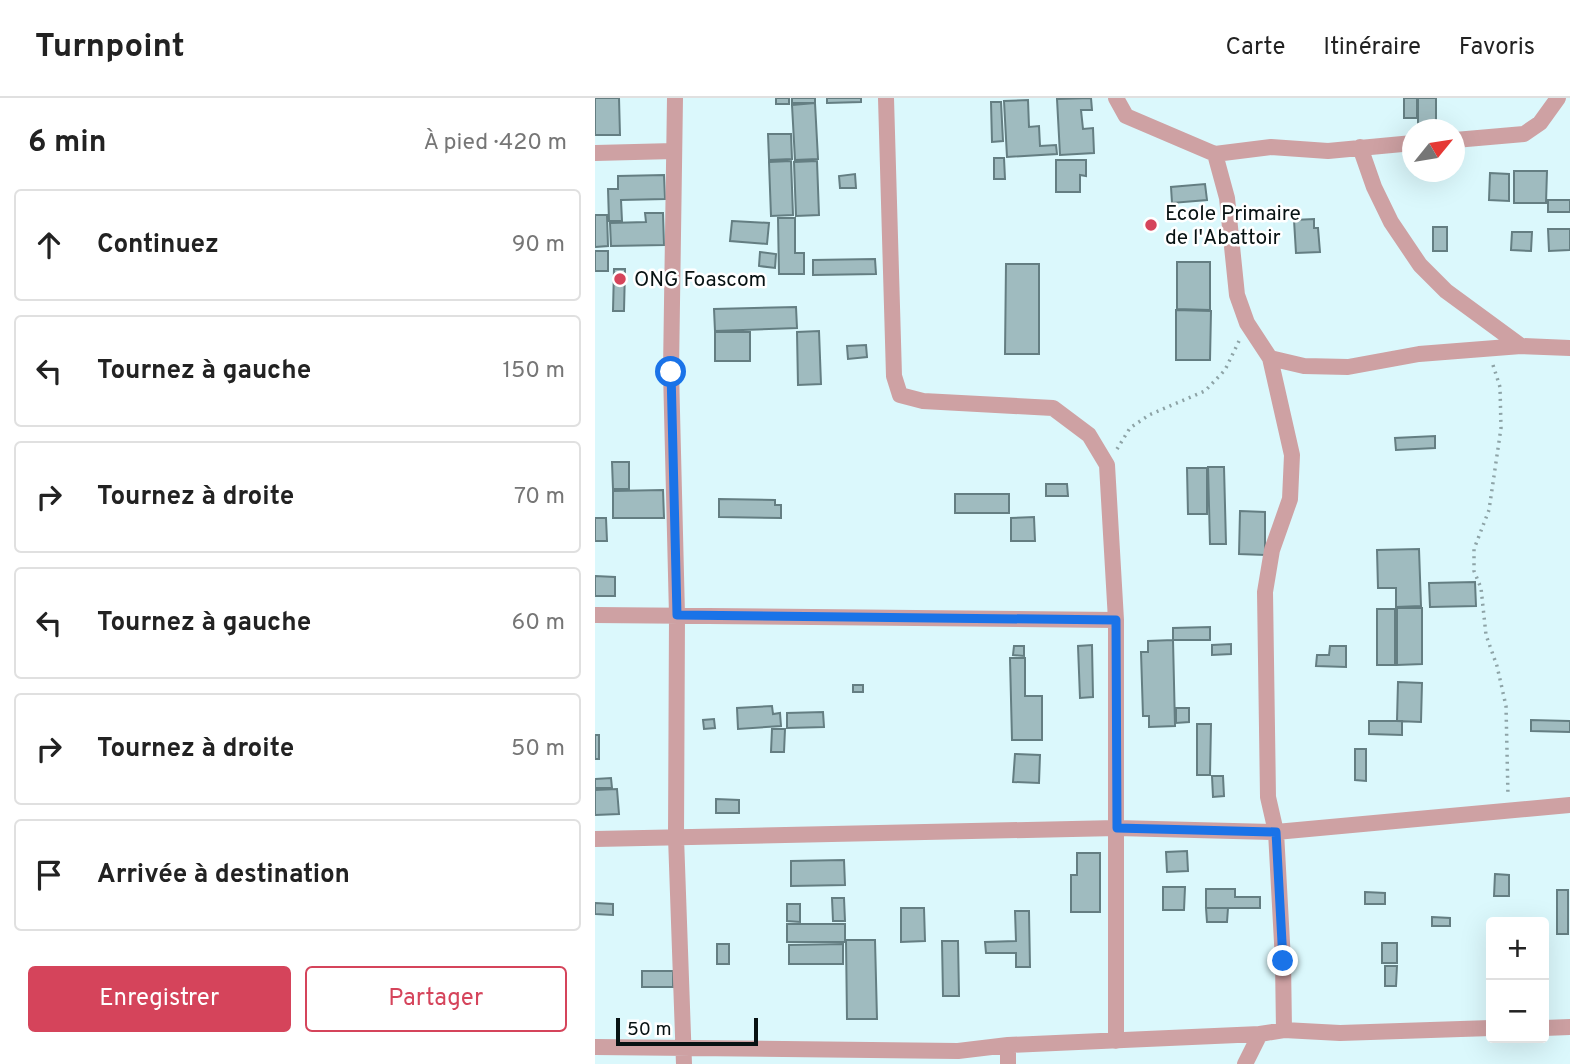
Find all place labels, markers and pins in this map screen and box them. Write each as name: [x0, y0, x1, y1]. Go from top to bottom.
place label: Ecole Primaire de l'Abattoir: [1165, 201, 1301, 252]
marker: Ecole Primaire de l'Abattoir: [1143, 217, 1159, 233]
place label: ONG Foascom: [634, 267, 766, 294]
marker: ONG Foascom: [612, 271, 628, 287]

